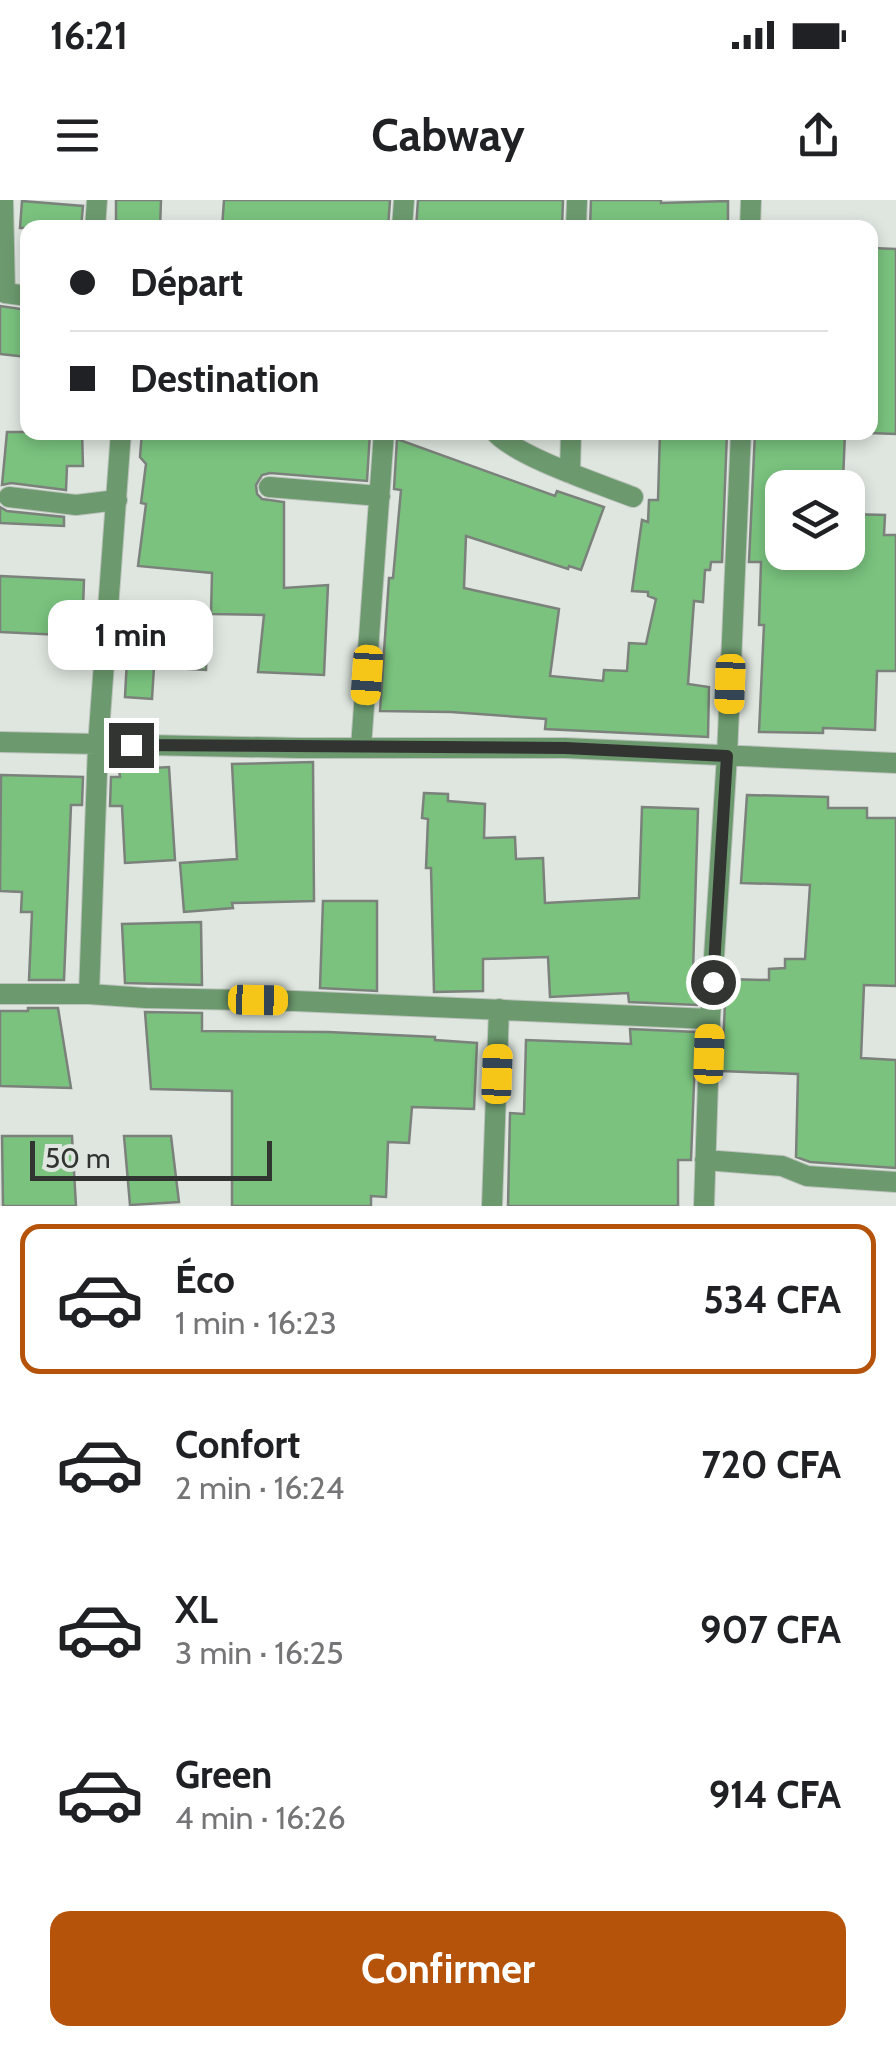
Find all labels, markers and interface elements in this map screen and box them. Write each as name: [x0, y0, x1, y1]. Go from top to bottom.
text: 16:21: [50, 12, 128, 59]
icon: menu: [50, 108, 105, 163]
text: Cabway: [371, 108, 525, 162]
icon: share: [791, 108, 846, 163]
text: Départ: [130, 259, 243, 306]
text: Destination: [130, 355, 319, 402]
map controls: [765, 470, 865, 570]
button: layers: [765, 470, 865, 570]
callout: 1 min: [48, 600, 214, 670]
text: 1 min: [94, 615, 167, 654]
car: [350, 644, 384, 706]
car: [714, 653, 746, 715]
route end: [109, 723, 154, 768]
route start: [691, 960, 736, 1005]
car: [228, 984, 288, 1016]
car: [693, 1023, 725, 1085]
car: [481, 1043, 513, 1105]
scale bar: [30, 1136, 272, 1180]
text: 50 m: [45, 1141, 111, 1175]
icon: car: [55, 1254, 145, 1344]
text: Éco: [175, 1256, 235, 1303]
text: 534 CFA: [703, 1276, 841, 1323]
text: 1 min · 16:23: [175, 1303, 337, 1342]
icon: car: [55, 1419, 145, 1509]
text: Confort: [175, 1421, 300, 1468]
text: 720 CFA: [701, 1441, 841, 1488]
text: 2 min · 16:24: [175, 1468, 344, 1507]
icon: car: [55, 1584, 145, 1674]
text: XL: [175, 1586, 218, 1633]
text: 907 CFA: [700, 1606, 841, 1653]
text: 3 min · 16:25: [175, 1633, 344, 1672]
icon: car: [55, 1749, 145, 1839]
text: Green: [175, 1751, 272, 1798]
text: 914 CFA: [709, 1771, 841, 1818]
text: 4 min · 16:26: [175, 1798, 346, 1837]
button: Confirmer: [50, 1911, 846, 2026]

